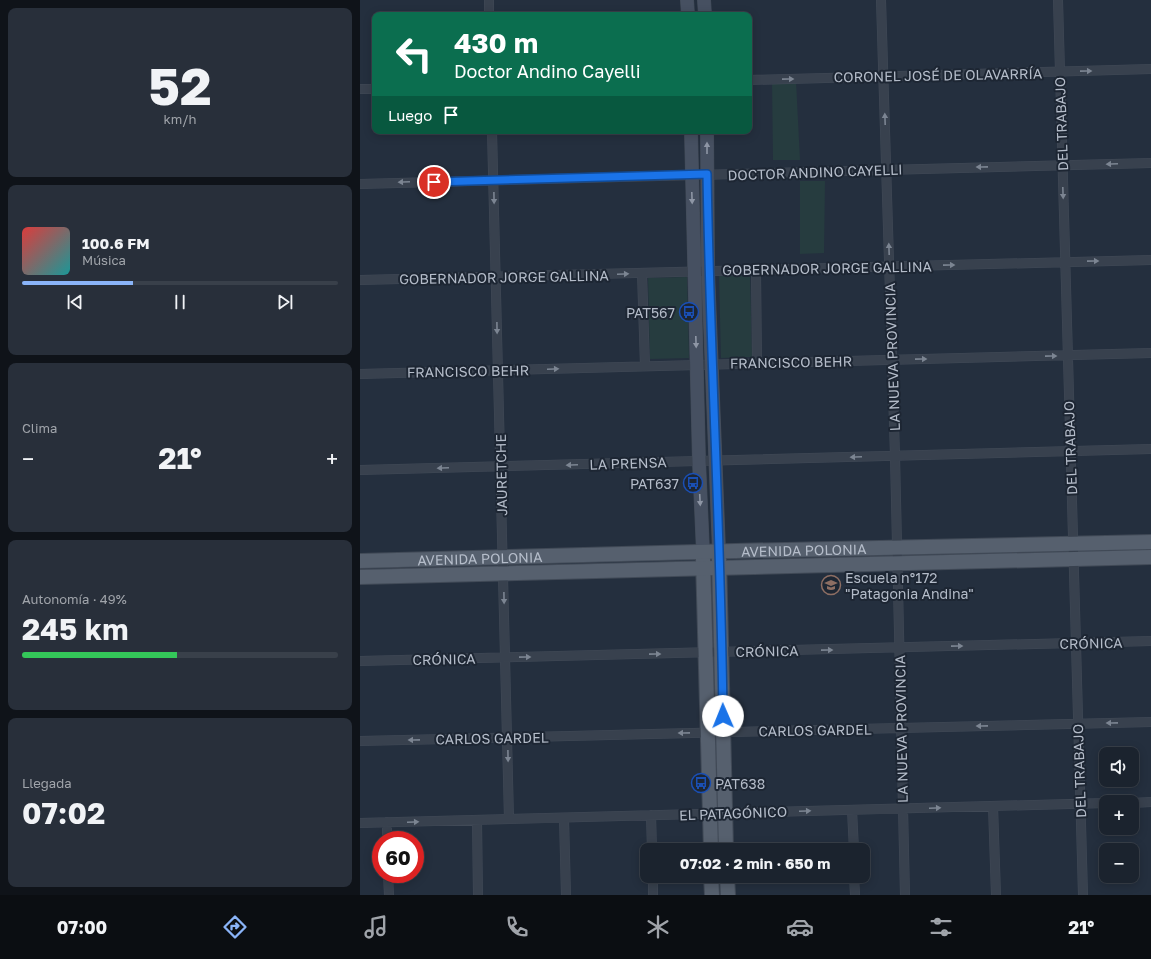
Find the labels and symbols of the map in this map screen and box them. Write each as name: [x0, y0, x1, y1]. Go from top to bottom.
street label: CORONEL JOSÉ DE OLAVARRÍA: [834, 65, 1043, 85]
one-way arrow: [1080, 68, 1093, 74]
one-way arrow: [782, 75, 794, 82]
street label: DEL TRABAJO: [1051, 77, 1071, 171]
one-way arrow: [882, 112, 888, 125]
one-way arrow: [704, 141, 710, 154]
street label: DOCTOR ANDINO CAYELLI: [727, 160, 903, 184]
one-way arrow: [1106, 160, 1118, 167]
one-way arrow: [975, 164, 988, 170]
pin: [417, 165, 451, 199]
one-way arrow: [398, 179, 410, 186]
one-way arrow: [1060, 187, 1066, 200]
one-way arrow: [491, 192, 497, 205]
one-way arrow: [689, 192, 695, 205]
one-way arrow: [886, 242, 892, 255]
street label: GOBERNADOR JORGE GALLINA: [722, 258, 933, 278]
one-way arrow: [1087, 258, 1099, 265]
one-way arrow: [943, 262, 956, 268]
street label: GOBERNADOR JORGE GALLINA: [399, 267, 610, 287]
one-way arrow: [617, 270, 629, 277]
street label: LA NUEVA PROVINCIA: [881, 282, 903, 431]
bus stop icon: PAT567: [678, 301, 700, 323]
place label: PAT567: [626, 304, 675, 321]
one-way arrow: [494, 322, 500, 335]
one-way arrow: [693, 336, 700, 348]
street label: FRANCISCO BEHR: [730, 352, 852, 372]
one-way arrow: [1045, 352, 1057, 359]
one-way arrow: [915, 356, 928, 362]
street label: FRANCISCO BEHR: [407, 361, 529, 381]
one-way arrow: [547, 366, 560, 372]
street label: DEL TRABAJO: [1060, 401, 1080, 495]
street label: JAURETCHE: [492, 434, 510, 516]
street label: LA PRENSA: [589, 453, 668, 473]
one-way arrow: [849, 454, 862, 460]
one-way arrow: [566, 461, 578, 468]
one-way arrow: [436, 465, 449, 471]
bus stop icon: PAT637: [682, 472, 704, 494]
place label: PAT637: [630, 475, 679, 492]
one-way arrow: [697, 494, 704, 506]
street label: AVENIDA POLONIA: [741, 540, 867, 559]
street label: AVENIDA POLONIA: [417, 548, 543, 568]
place label: Escuela n°172 "Patagonia Andina": [845, 569, 974, 602]
school or university icon: Escuela n°172 "Patagonia Andina": [820, 574, 842, 596]
one-way arrow: [501, 592, 507, 605]
street label: CRÓNICA: [1059, 634, 1123, 652]
street label: CRÓNICA: [735, 642, 799, 660]
one-way arrow: [951, 643, 963, 650]
one-way arrow: [821, 646, 833, 653]
street label: CRÓNICA: [412, 650, 476, 668]
one-way arrow: [649, 651, 662, 657]
one-way arrow: [519, 654, 532, 660]
street label: LA NUEVA PROVINCIA: [891, 654, 911, 803]
position arrow: [702, 695, 744, 737]
one-way arrow: [1106, 719, 1118, 726]
street label: CARLOS GARDEL: [758, 721, 872, 739]
one-way arrow: [975, 723, 988, 729]
street label: DEL TRABAJO: [1069, 724, 1089, 818]
street label: CARLOS GARDEL: [435, 729, 549, 747]
one-way arrow: [677, 730, 690, 736]
one-way arrow: [407, 737, 420, 743]
one-way arrow: [505, 750, 511, 763]
bus stop icon: PAT638: [690, 772, 712, 794]
place label: PAT638: [715, 775, 765, 792]
street label: EL PATAGÓNICO: [679, 803, 787, 823]
one-way arrow: [929, 805, 942, 811]
one-way arrow: [799, 808, 812, 814]
one-way arrow: [407, 818, 419, 825]
speed limit sign: 60: [372, 831, 424, 883]

